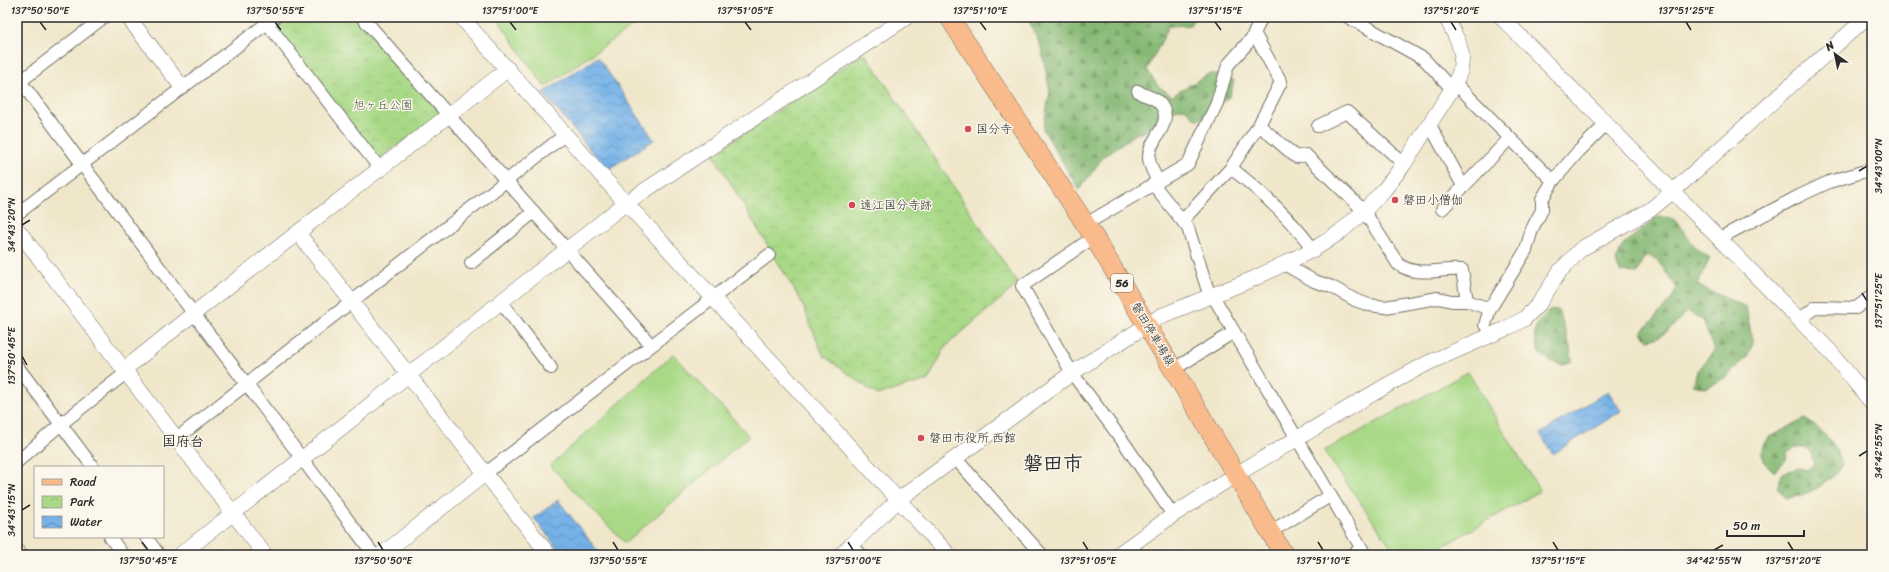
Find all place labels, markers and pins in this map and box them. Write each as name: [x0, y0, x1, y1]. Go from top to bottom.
place label: 国分寺: [976, 118, 1012, 140]
marker: 国分寺: [963, 124, 973, 134]
place label: 磐田小僧伽: [1403, 189, 1463, 211]
place label: 遠江国分寺跡: [860, 194, 932, 216]
marker: 磐田小僧伽: [1390, 195, 1400, 205]
marker: 遠江国分寺跡: [847, 200, 857, 210]
place label: 磐田市役所 西館: [929, 427, 1016, 449]
marker: 磐田市役所 西館: [916, 433, 926, 443]

